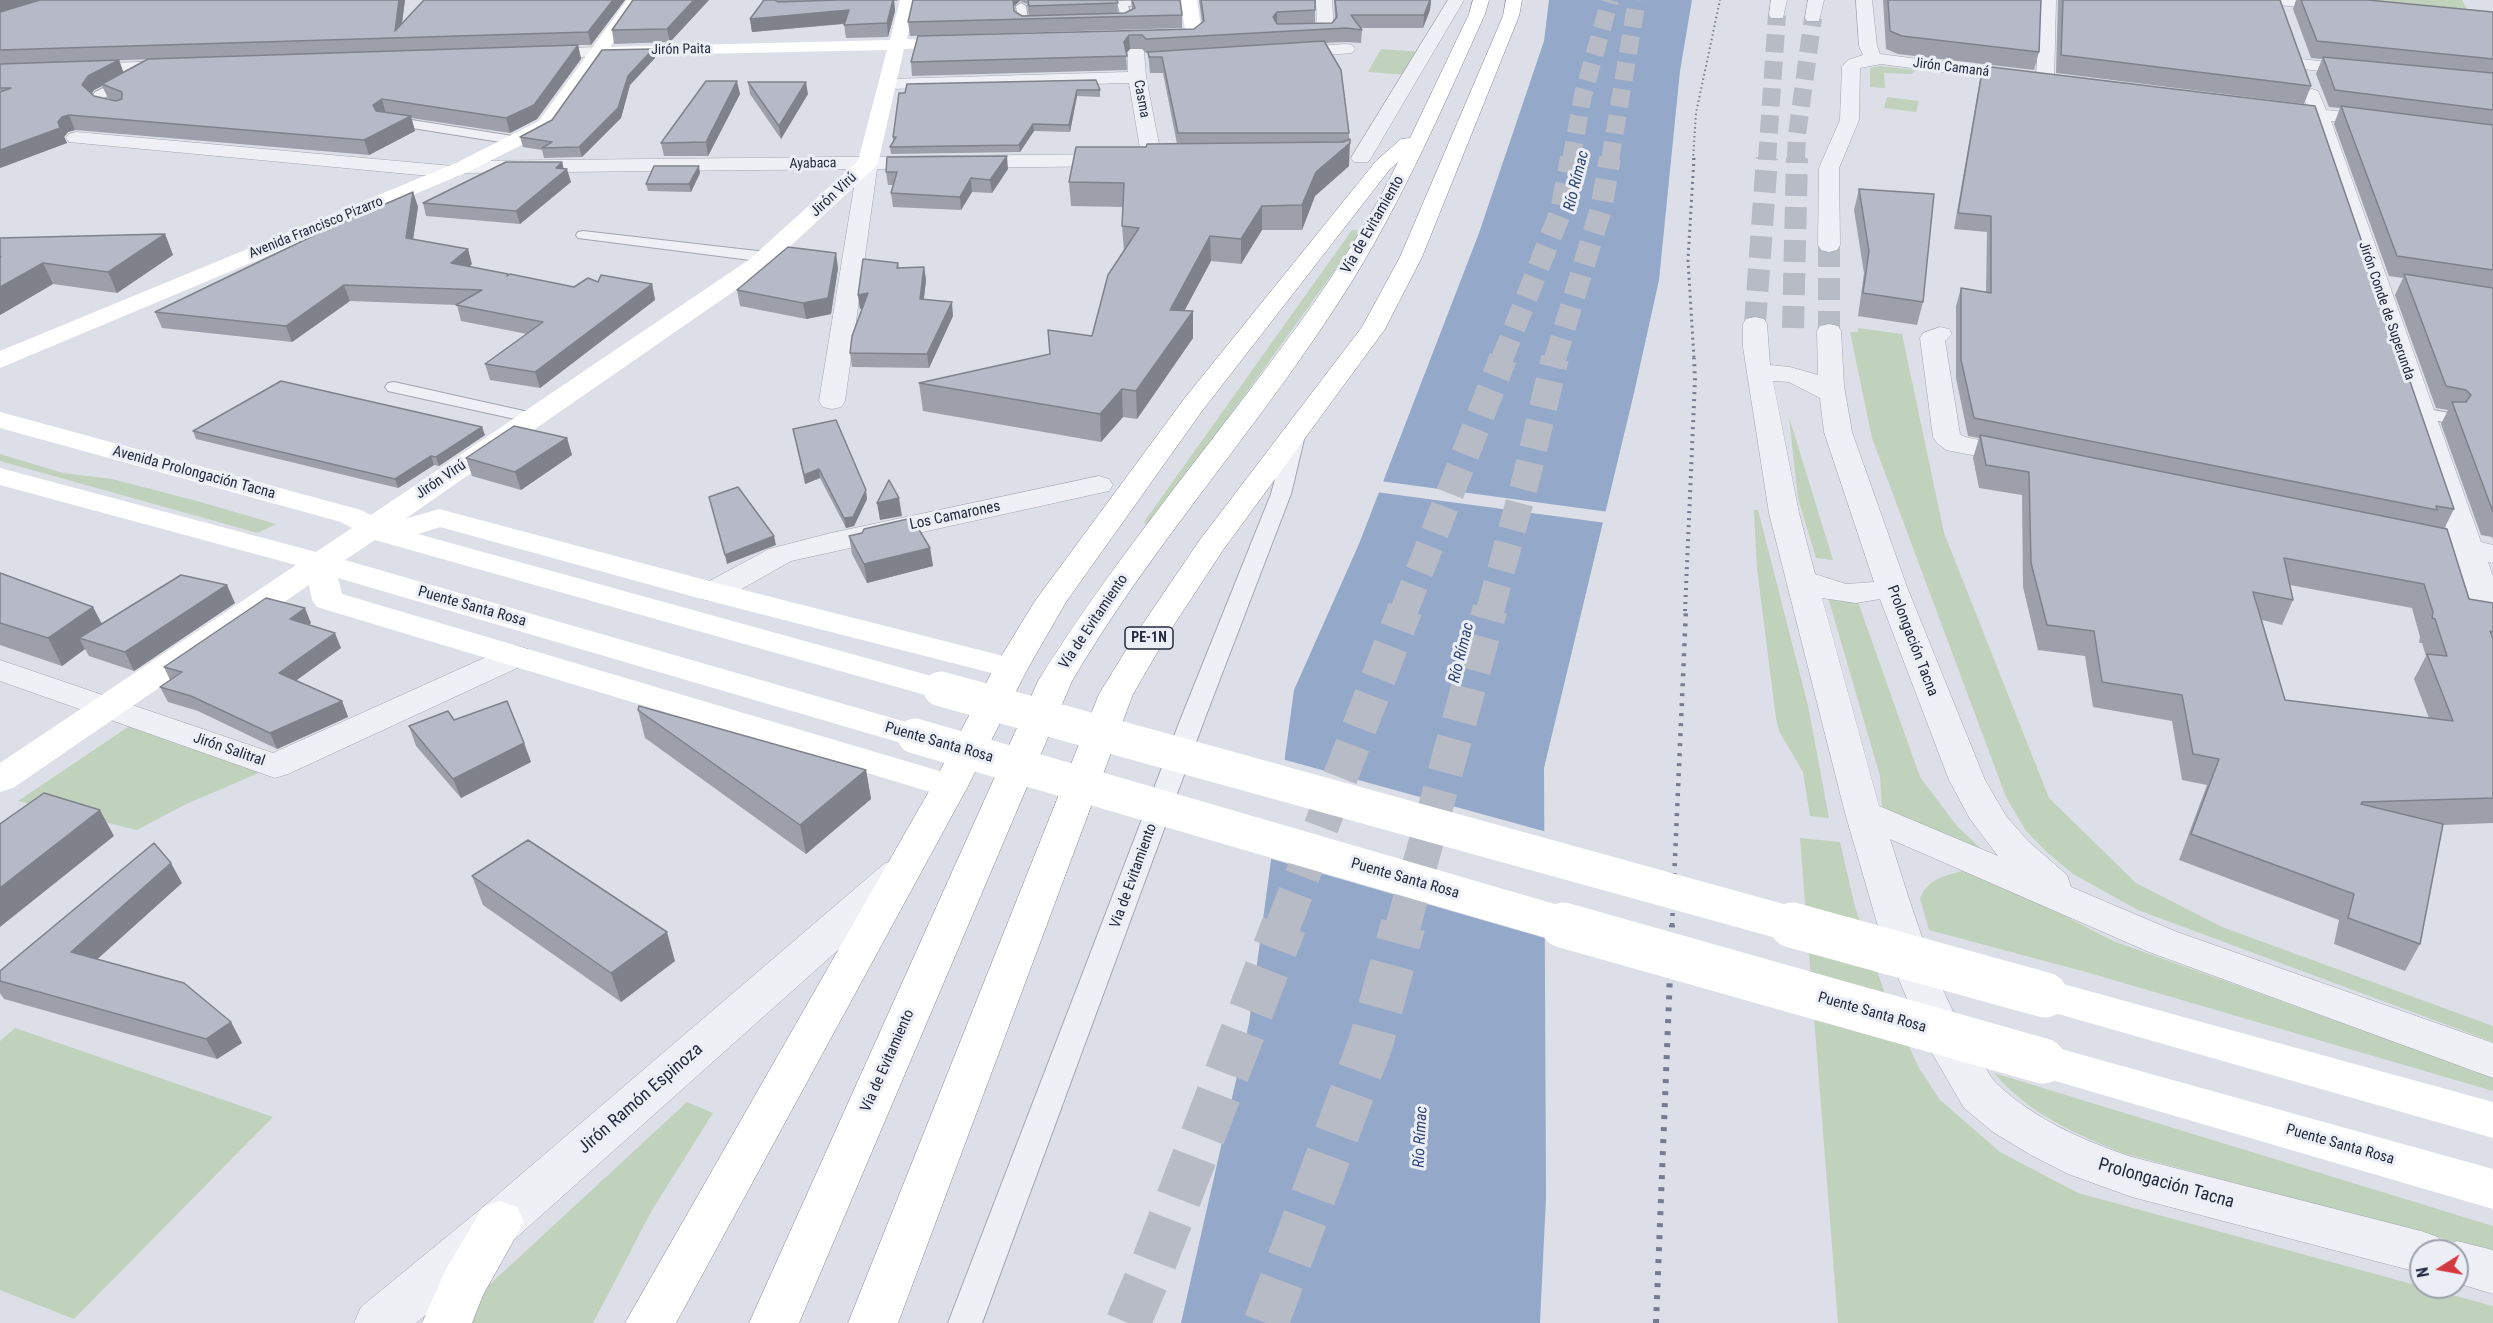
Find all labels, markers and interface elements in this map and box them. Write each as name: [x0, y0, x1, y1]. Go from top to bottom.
street label: Jirón Paita: [651, 41, 711, 59]
street label: Jirón Camaná: [1912, 55, 1990, 81]
street label: Casma: [1129, 79, 1153, 119]
water label: Río Rímac: [1560, 149, 1594, 213]
street label: Ayabaca: [789, 155, 837, 173]
street label: Jirón Virú: [807, 169, 861, 221]
street label: Vía de Evitamiento: [1338, 173, 1408, 277]
street label: Avenida Francisco Pizarro: [247, 193, 385, 263]
street label: Jirón Conde de Superunda: [2354, 240, 2418, 382]
street label: Avenida Prolongación Tacna: [111, 443, 277, 503]
street label: Jirón Virú: [412, 457, 470, 503]
street label: Los Camarones: [908, 498, 1002, 534]
street label: Vía de Evitamiento: [1056, 571, 1132, 673]
street label: Puente Santa Rosa: [416, 583, 528, 631]
street label: Prolongación Tacna: [1883, 583, 1941, 699]
water label: Río Rímac: [1445, 621, 1479, 685]
road number: PE-1N: [1125, 627, 1173, 649]
street label: Puente Santa Rosa: [883, 719, 995, 767]
street label: Jirón Salitral: [191, 729, 267, 771]
street label: Via de Evitamiento: [1107, 821, 1161, 931]
street label: Puente Santa Rosa: [1349, 855, 1461, 903]
street label: Puente Santa Rosa: [1816, 989, 1928, 1037]
street label: Vía de Evitamiento: [857, 1007, 919, 1115]
street label: Jirón Ramón Espinoza: [574, 1039, 708, 1159]
water label: Río Rímac: [1410, 1106, 1432, 1168]
street label: Puente Santa Rosa: [2284, 1121, 2396, 1169]
street label: Prolongación Tacna: [2095, 1154, 2237, 1214]
north arrow: [2409, 1239, 2469, 1299]
text: N: [2413, 1266, 2433, 1279]

